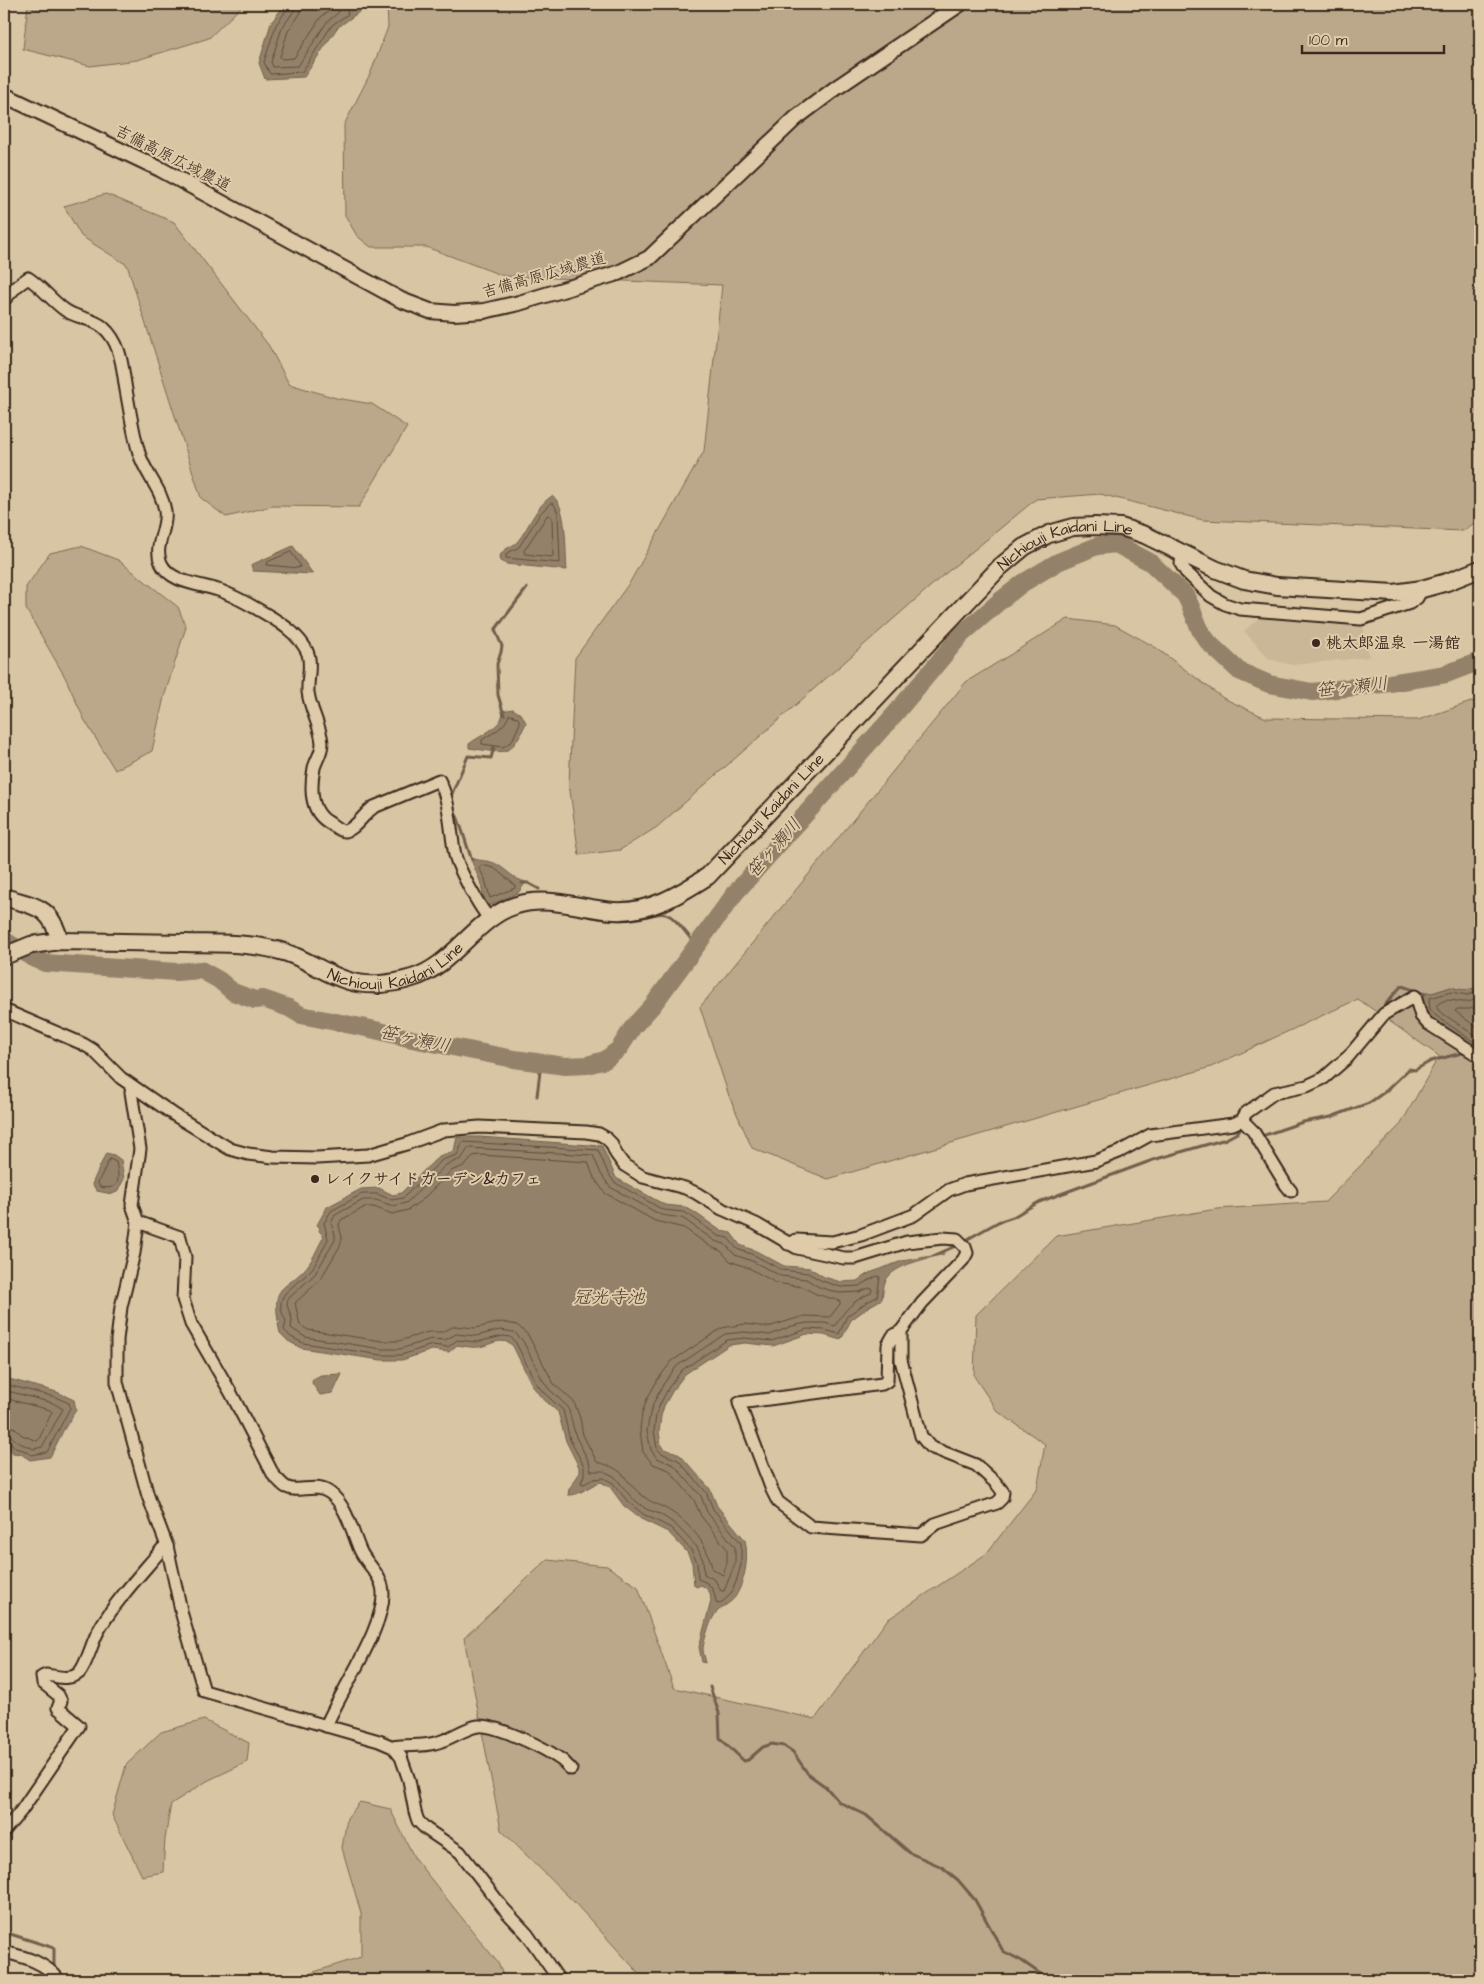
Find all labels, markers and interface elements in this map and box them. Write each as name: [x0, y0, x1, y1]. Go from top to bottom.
scale bar: [1302, 22, 1444, 54]
text: 100 m: [1309, 30, 1348, 51]
street label: 吉備高原広域農道: [111, 119, 235, 197]
street label: 吉備高原広域農道: [479, 247, 609, 303]
street label: Nichiouji Kaidani Line: [993, 515, 1136, 576]
place label: 桃太郎温泉 一湯館: [1326, 632, 1460, 654]
marker: 桃太郎温泉 一湯館: [1310, 637, 1322, 649]
water label: 笹ヶ瀬川: [1315, 671, 1389, 703]
street label: Nichiouji Kaidani Line: [713, 748, 830, 869]
water label: 笹ヶ瀬川: [741, 813, 807, 883]
street label: Nichiouji Kaidani Line: [324, 937, 468, 995]
water label: 笹ヶ瀬川: [377, 1019, 453, 1059]
place label: レイクサイドガーデン&カフェ: [325, 1168, 541, 1190]
marker: レイクサイドガーデン&カフェ: [309, 1173, 321, 1185]
water label: 冠光寺池: [573, 1285, 646, 1310]

